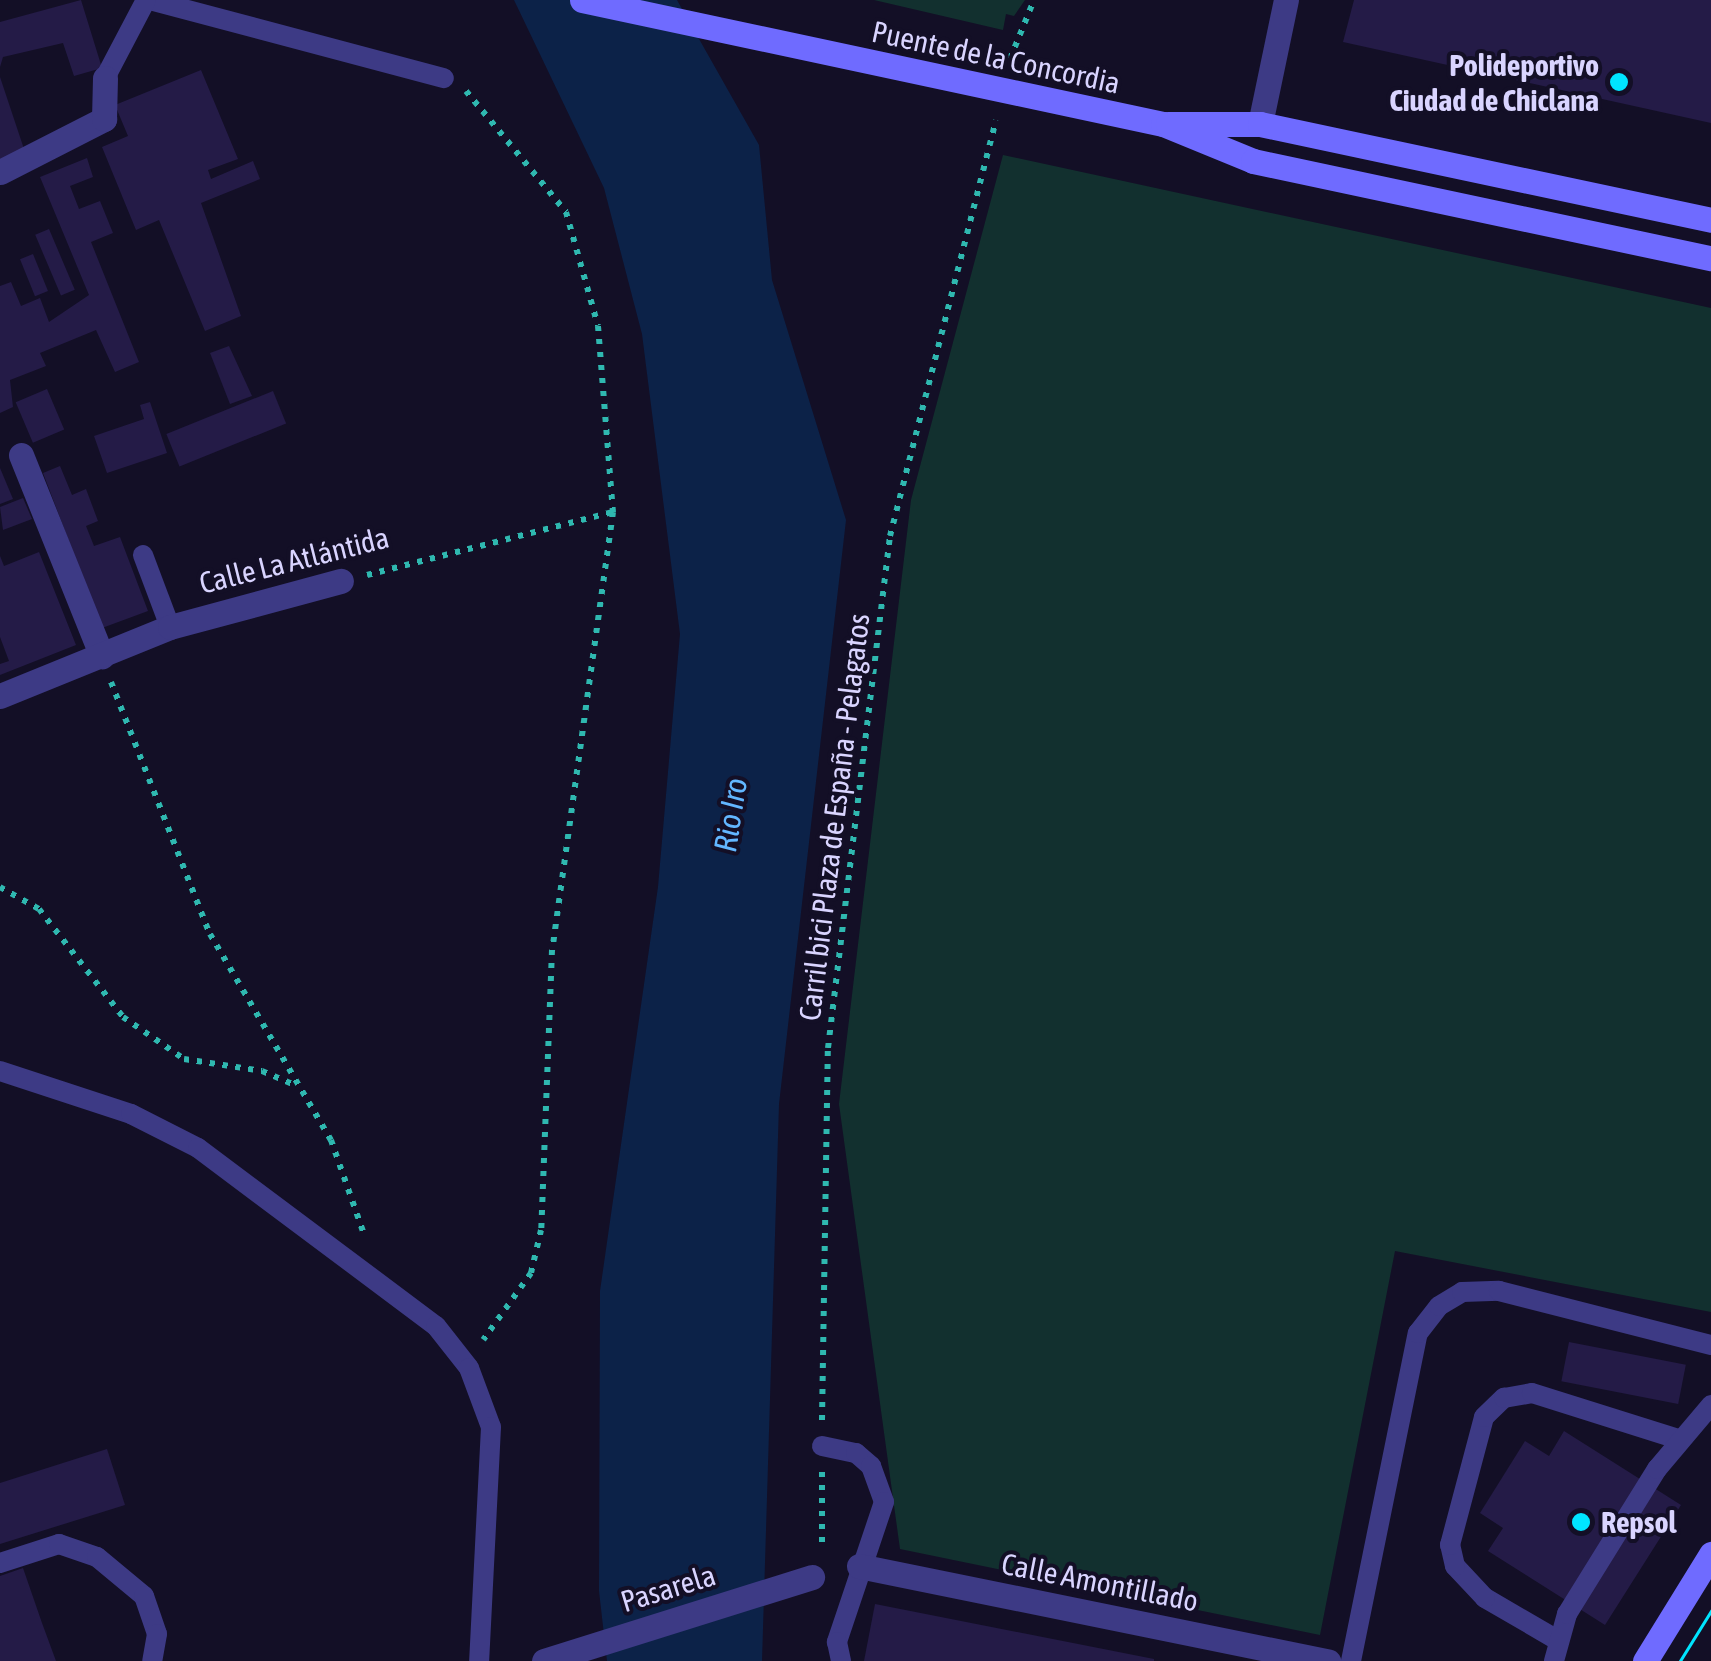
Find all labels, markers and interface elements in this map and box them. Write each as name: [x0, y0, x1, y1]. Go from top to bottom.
street label: Puente de la Concordia: [869, 13, 1123, 101]
place label: Polideportivo Ciudad de Chiclana: [1389, 47, 1599, 118]
marker: Polideportivo Ciudad de Chiclana: [1608, 71, 1630, 93]
street label: Calle La Atlántida: [196, 519, 392, 601]
street label: Carril bici Plaza de España - Pelagatos: [791, 611, 877, 1023]
water label: Rio Iro: [706, 775, 756, 855]
place label: Repsol: [1601, 1504, 1676, 1540]
marker: Repsol: [1570, 1511, 1592, 1533]
street label: Calle Amontillado: [999, 1545, 1201, 1619]
street label: Pasarela: [616, 1557, 720, 1619]

